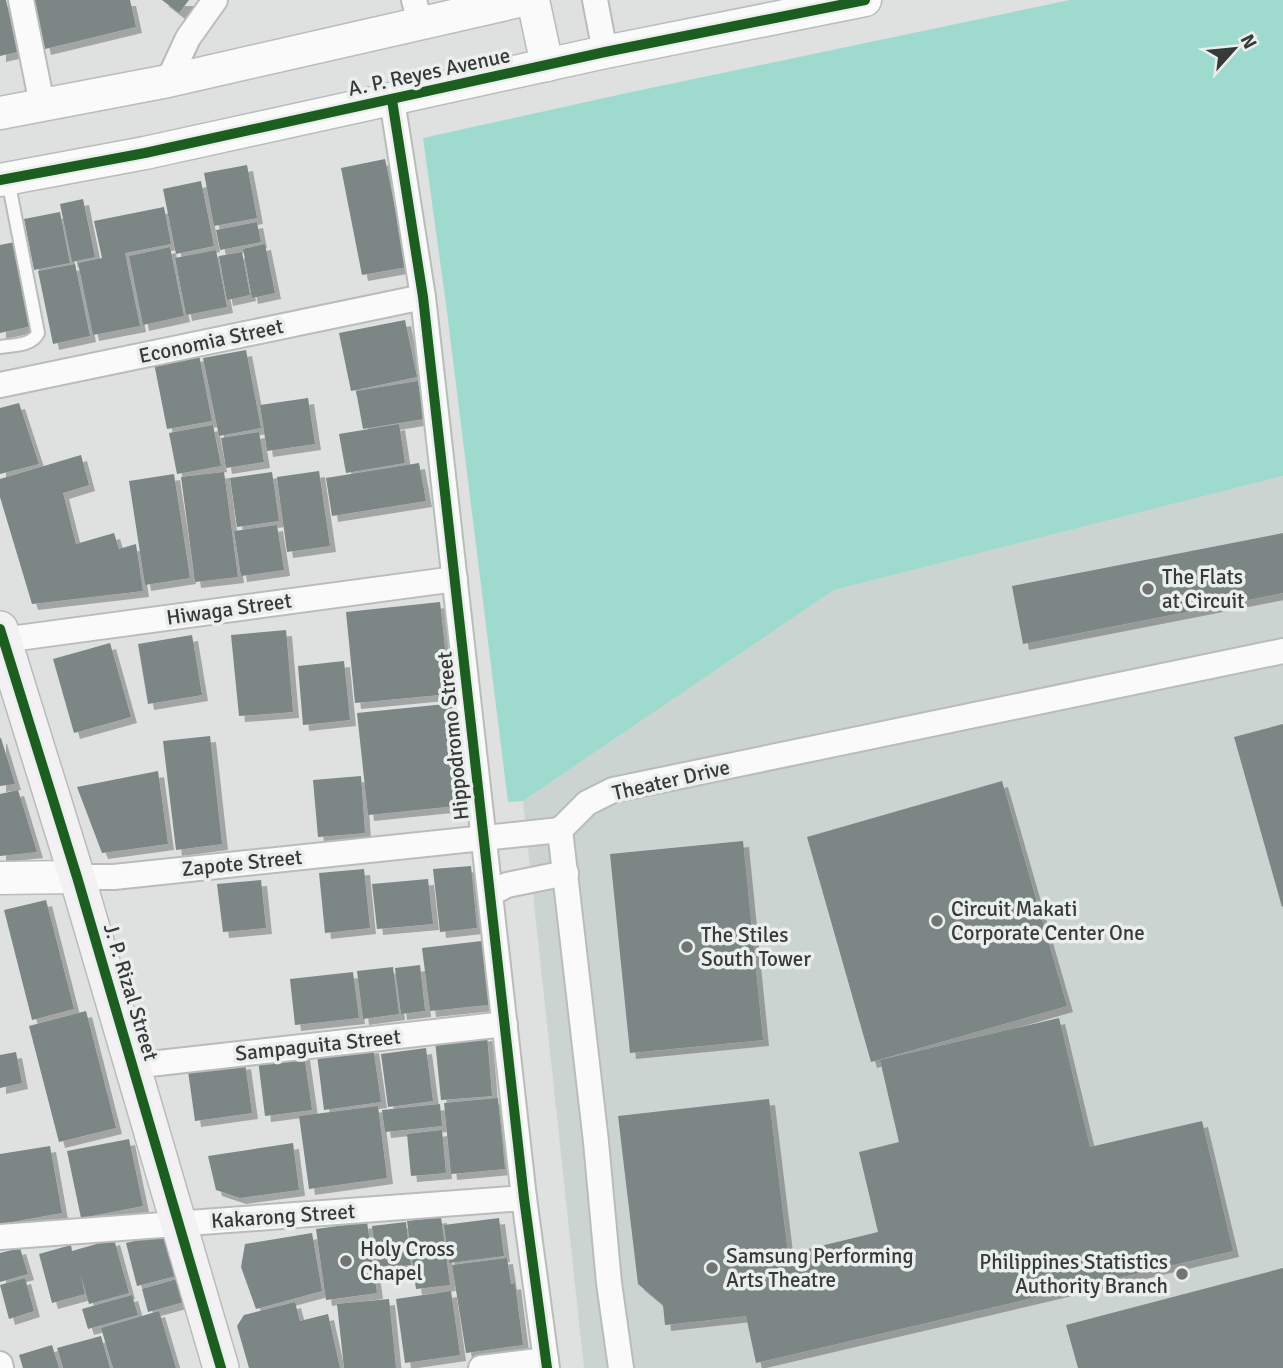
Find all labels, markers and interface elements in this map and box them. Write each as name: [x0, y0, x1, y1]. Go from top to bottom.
north arrow: [1199, 14, 1269, 84]
text: N: [1235, 30, 1262, 53]
street label: A. P. Reyes Avenue: [346, 42, 512, 102]
street label: Economia Street: [136, 313, 286, 369]
place label: The Flats at Circuit: [1162, 564, 1244, 614]
marker: The Flats at Circuit: [1140, 581, 1156, 597]
street label: Hiwaga Street: [165, 587, 293, 631]
street label: Hippodromo Street: [431, 650, 475, 822]
street label: Theater Drive: [610, 754, 732, 806]
street label: Zapote Street: [180, 844, 304, 882]
place label: Circuit Makati Corporate Center One: [951, 896, 1145, 946]
marker: Circuit Makati Corporate Center One: [929, 913, 945, 929]
street label: J. P. Rizal Street: [98, 920, 164, 1064]
place label: The Stiles South Tower: [701, 922, 811, 972]
marker: The Stiles South Tower: [679, 939, 695, 955]
street label: Sampaguita Street: [234, 1023, 402, 1067]
street label: Kakarong Street: [210, 1198, 356, 1234]
place label: Holy Cross Chapel: [360, 1236, 455, 1286]
place label: Samsung Performing Arts Theatre: [726, 1243, 914, 1293]
place label: Philippines Statistics Authority Branch: [979, 1249, 1168, 1299]
marker: Holy Cross Chapel: [338, 1253, 354, 1269]
marker: Samsung Performing Arts Theatre: [704, 1260, 720, 1276]
marker: Philippines Statistics Authority Branch: [1174, 1266, 1190, 1282]

